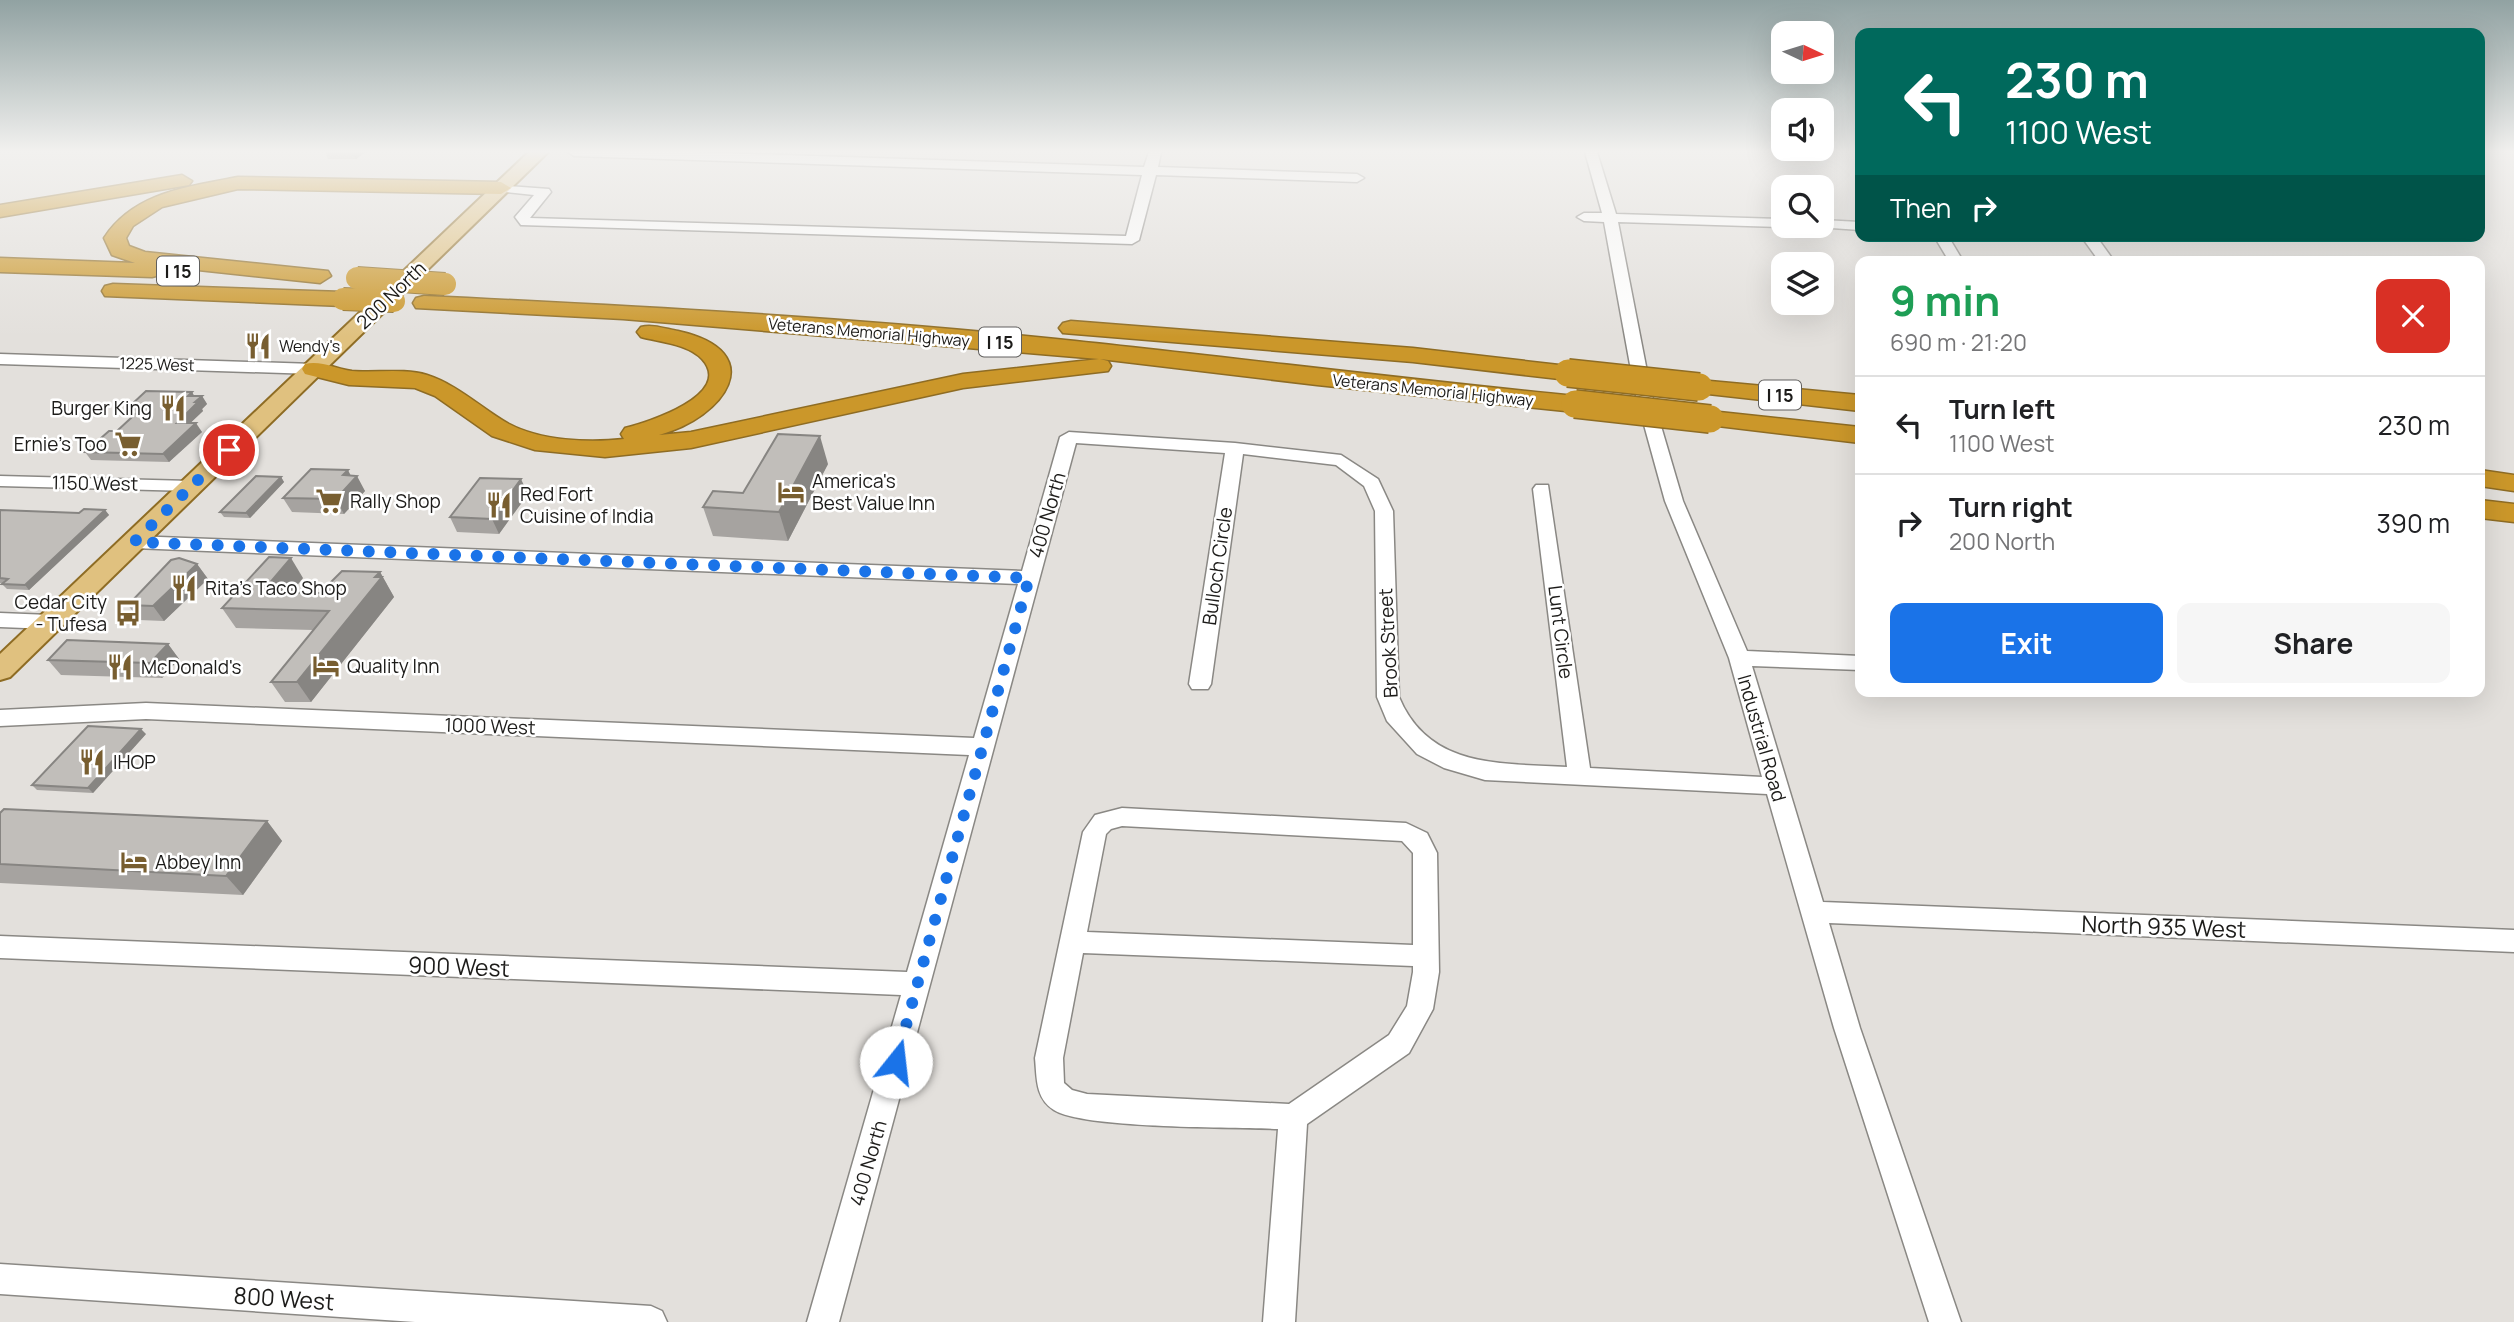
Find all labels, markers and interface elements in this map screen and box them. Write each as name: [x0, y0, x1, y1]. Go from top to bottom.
north arrow: [1771, 21, 1834, 84]
map controls: [1771, 21, 1834, 315]
text: 230 m: [2005, 46, 2149, 113]
icon: left: [1890, 56, 1981, 147]
button: sound: [1771, 98, 1834, 161]
text: 1100 West: [2005, 110, 2152, 154]
button: search: [1771, 175, 1834, 238]
icon: right: [1965, 189, 2003, 227]
text: Then: [1890, 190, 1951, 226]
button: layers: [1771, 252, 1834, 315]
street label: 200 North: [350, 255, 432, 335]
road number: I 15: [157, 256, 199, 286]
text: 9 min: [1890, 271, 2000, 329]
button: close: [2376, 279, 2450, 353]
street label: Veterans Memorial Highway: [767, 312, 971, 352]
text: 690 m · 21:20: [1890, 326, 2027, 358]
road number: I 15: [979, 328, 1021, 356]
restaurant icon: Wendy's: [243, 331, 273, 361]
place label: Wendy's: [279, 335, 340, 357]
street label: 1225 West: [119, 352, 195, 376]
street label: Veterans Memorial Highway: [1331, 368, 1535, 412]
road number: I 15: [1759, 380, 1801, 410]
text: Turn left: [1949, 391, 2056, 427]
restaurant icon: Burger King: [158, 393, 188, 423]
place label: Burger King: [51, 395, 152, 421]
icon: left: [1890, 406, 1928, 444]
text: 230 m: [2378, 407, 2450, 443]
pin: [199, 420, 259, 480]
text: 1100 West: [1949, 427, 2054, 459]
supermarket icon: Ernie's Too: [113, 429, 143, 459]
place label: Ernie's Too: [14, 431, 107, 457]
icon: arrive: [210, 431, 248, 469]
place label: America's Best Value Inn: [812, 468, 935, 516]
street label: 1150 West: [52, 469, 138, 497]
street label: 400 North: [1022, 469, 1072, 561]
hotel icon: America's Best Value Inn: [776, 477, 806, 507]
place label: Red Fort Cuisine of India: [520, 481, 654, 529]
supermarket icon: Rally Shop: [314, 486, 344, 516]
place label: Rally Shop: [350, 488, 441, 514]
text: Turn right: [1949, 489, 2073, 525]
restaurant icon: Red Fort Cuisine of India: [484, 490, 514, 520]
icon: right: [1890, 504, 1928, 542]
street label: Bulloch Circle: [1196, 505, 1238, 627]
text: 390 m: [2376, 505, 2450, 541]
text: 200 North: [1949, 525, 2055, 557]
restaurant icon: Rita's Taco Shop: [169, 573, 199, 603]
place label: Rita's Taco Shop: [205, 575, 347, 601]
street label: Lunt Circle: [1542, 584, 1580, 680]
street label: Brook Street: [1372, 587, 1404, 699]
place label: Cedar City - Tufesa: [14, 589, 107, 637]
bus stop icon: Cedar City - Tufesa: [113, 598, 143, 628]
button: Exit: [1890, 603, 2163, 683]
button: Share: [2177, 603, 2450, 683]
hotel icon: Quality Inn: [311, 651, 341, 681]
restaurant icon: McDonald's: [105, 652, 135, 682]
place label: Quality Inn: [347, 653, 440, 679]
place label: McDonald's: [141, 654, 242, 680]
street label: Industrial Road: [1731, 671, 1793, 805]
street label: 1000 West: [444, 711, 536, 741]
restaurant icon: IHOP: [77, 747, 107, 777]
place label: IHOP: [113, 749, 156, 775]
hotel icon: Abbey Inn: [119, 847, 149, 877]
place label: Abbey Inn: [155, 849, 241, 875]
street label: North 935 West: [2081, 907, 2247, 945]
street label: 900 West: [408, 948, 510, 984]
position arrow: [859, 1025, 933, 1099]
street label: 400 North: [843, 1117, 893, 1209]
street label: 800 West: [233, 1279, 335, 1317]

